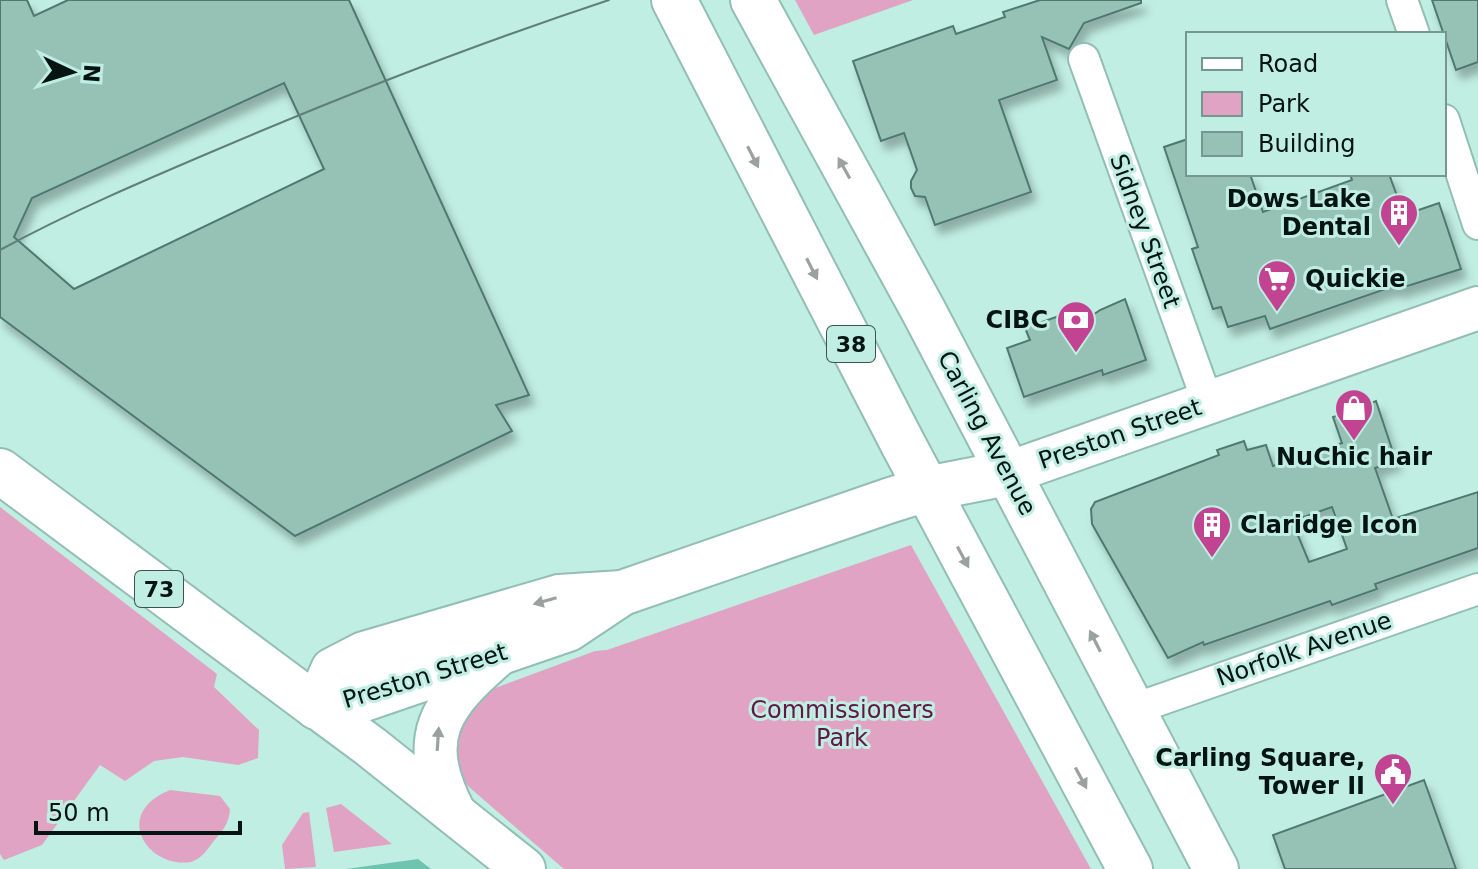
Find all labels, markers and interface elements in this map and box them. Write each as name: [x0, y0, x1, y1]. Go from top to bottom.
north arrow: [32, 32, 112, 112]
legend: [1186, 32, 1446, 176]
text: Road: [1258, 50, 1318, 78]
text: N: [78, 63, 105, 83]
text: Park: [1258, 90, 1310, 118]
text: Building: [1258, 130, 1355, 158]
one-way arrow: [747, 145, 760, 168]
street label: Sidney Street: [1104, 150, 1186, 312]
one-way arrow: [837, 157, 851, 180]
place label: Dows Lake Dental: [1227, 185, 1371, 241]
building icon: Dows Lake Dental: [1378, 192, 1420, 247]
one-way arrow: [805, 257, 818, 280]
supermarket icon: Quickie: [1256, 258, 1298, 313]
place label: Quickie: [1305, 265, 1405, 293]
bank icon: CIBC: [1055, 299, 1097, 354]
place label: CIBC: [986, 306, 1048, 334]
road number: 38: [827, 326, 875, 362]
street label: Carling Avenue: [932, 346, 1042, 520]
shop icon: NuChic hair: [1333, 387, 1375, 442]
street label: Preston Street: [1035, 393, 1205, 475]
place label: NuChic hair: [1276, 443, 1432, 471]
building icon: Claridge Icon: [1191, 504, 1233, 559]
place label: Claridge Icon: [1240, 511, 1418, 539]
one-way arrow: [957, 546, 970, 569]
road number: 73: [135, 571, 183, 607]
one-way arrow: [533, 595, 557, 608]
street label: Norfolk Avenue: [1213, 606, 1395, 692]
one-way arrow: [1089, 629, 1102, 652]
street label: Preston Street: [339, 638, 511, 714]
park label: Commissioners Park: [750, 696, 934, 752]
one-way arrow: [432, 727, 445, 752]
place label: Carling Square, Tower II: [1155, 744, 1365, 800]
public building icon: Carling Square, Tower II: [1372, 751, 1414, 806]
one-way arrow: [1075, 767, 1088, 790]
scale bar: [36, 785, 240, 835]
text: 50 m: [48, 799, 110, 827]

